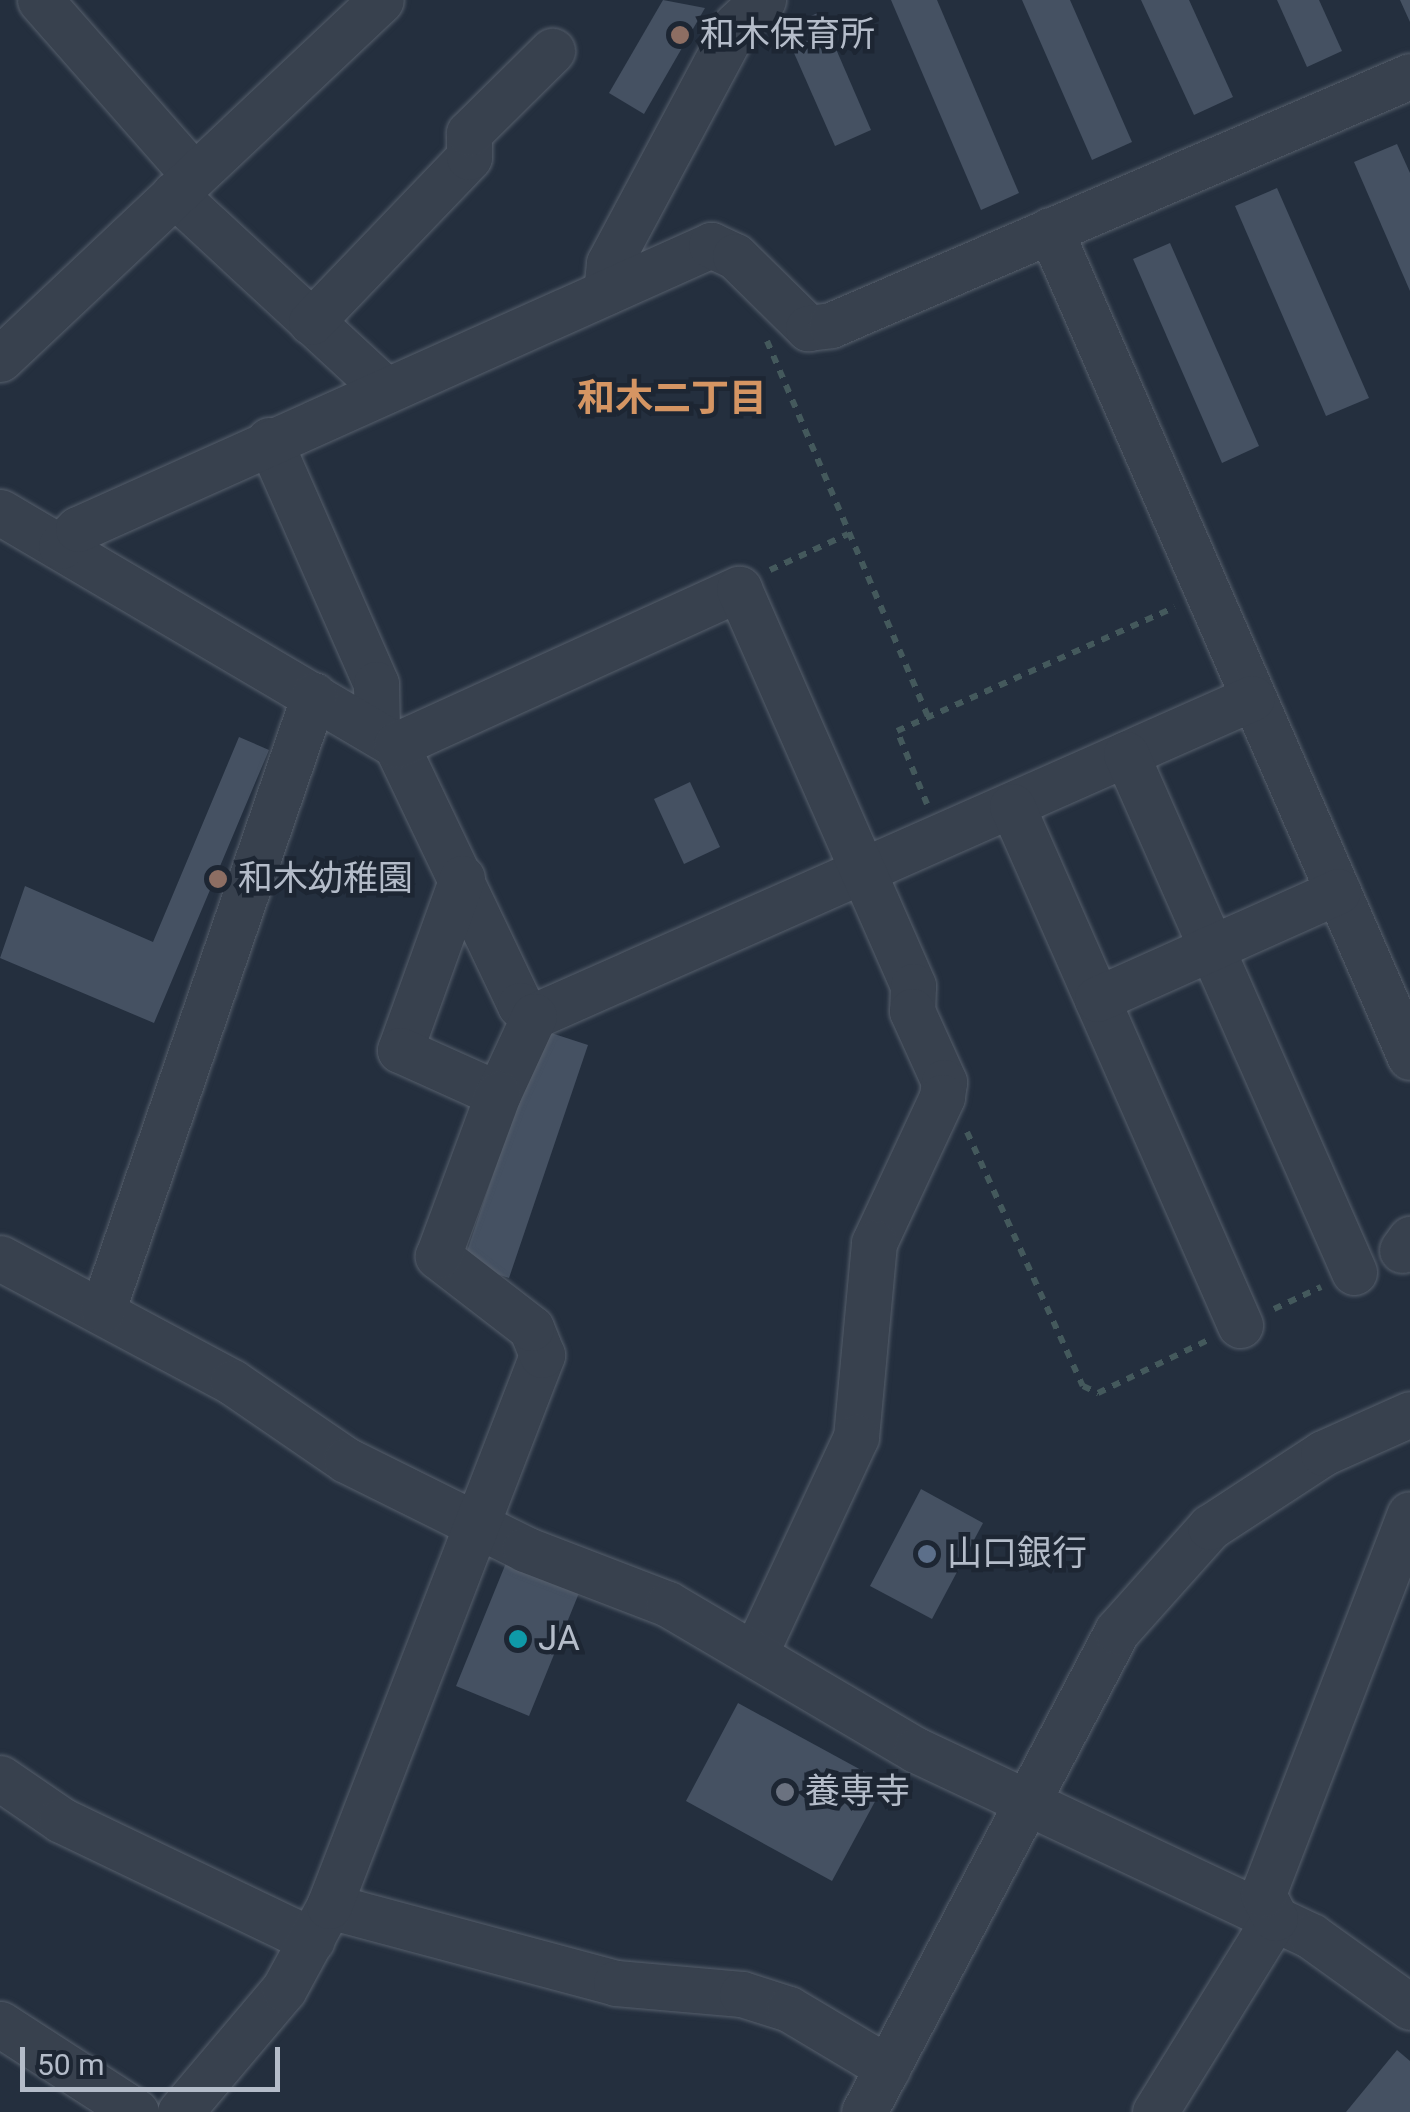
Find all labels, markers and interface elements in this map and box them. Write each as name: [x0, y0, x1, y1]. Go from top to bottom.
place label: 和木保育所: [700, 14, 875, 56]
marker: 和木保育所: [669, 24, 691, 46]
district label: 和木二丁目: [577, 376, 767, 422]
place label: 和木幼稚園: [238, 858, 413, 900]
marker: 和木幼稚園: [207, 868, 229, 890]
place label: 山口銀行: [947, 1533, 1087, 1575]
marker: 山口銀行: [916, 1543, 938, 1565]
place label: JA: [538, 1618, 580, 1660]
marker: JA: [507, 1628, 529, 1650]
place label: 養専寺: [805, 1771, 910, 1813]
marker: 養専寺: [774, 1781, 796, 1803]
scale bar: [25, 2027, 285, 2089]
text: 50 m: [37, 2047, 104, 2082]

